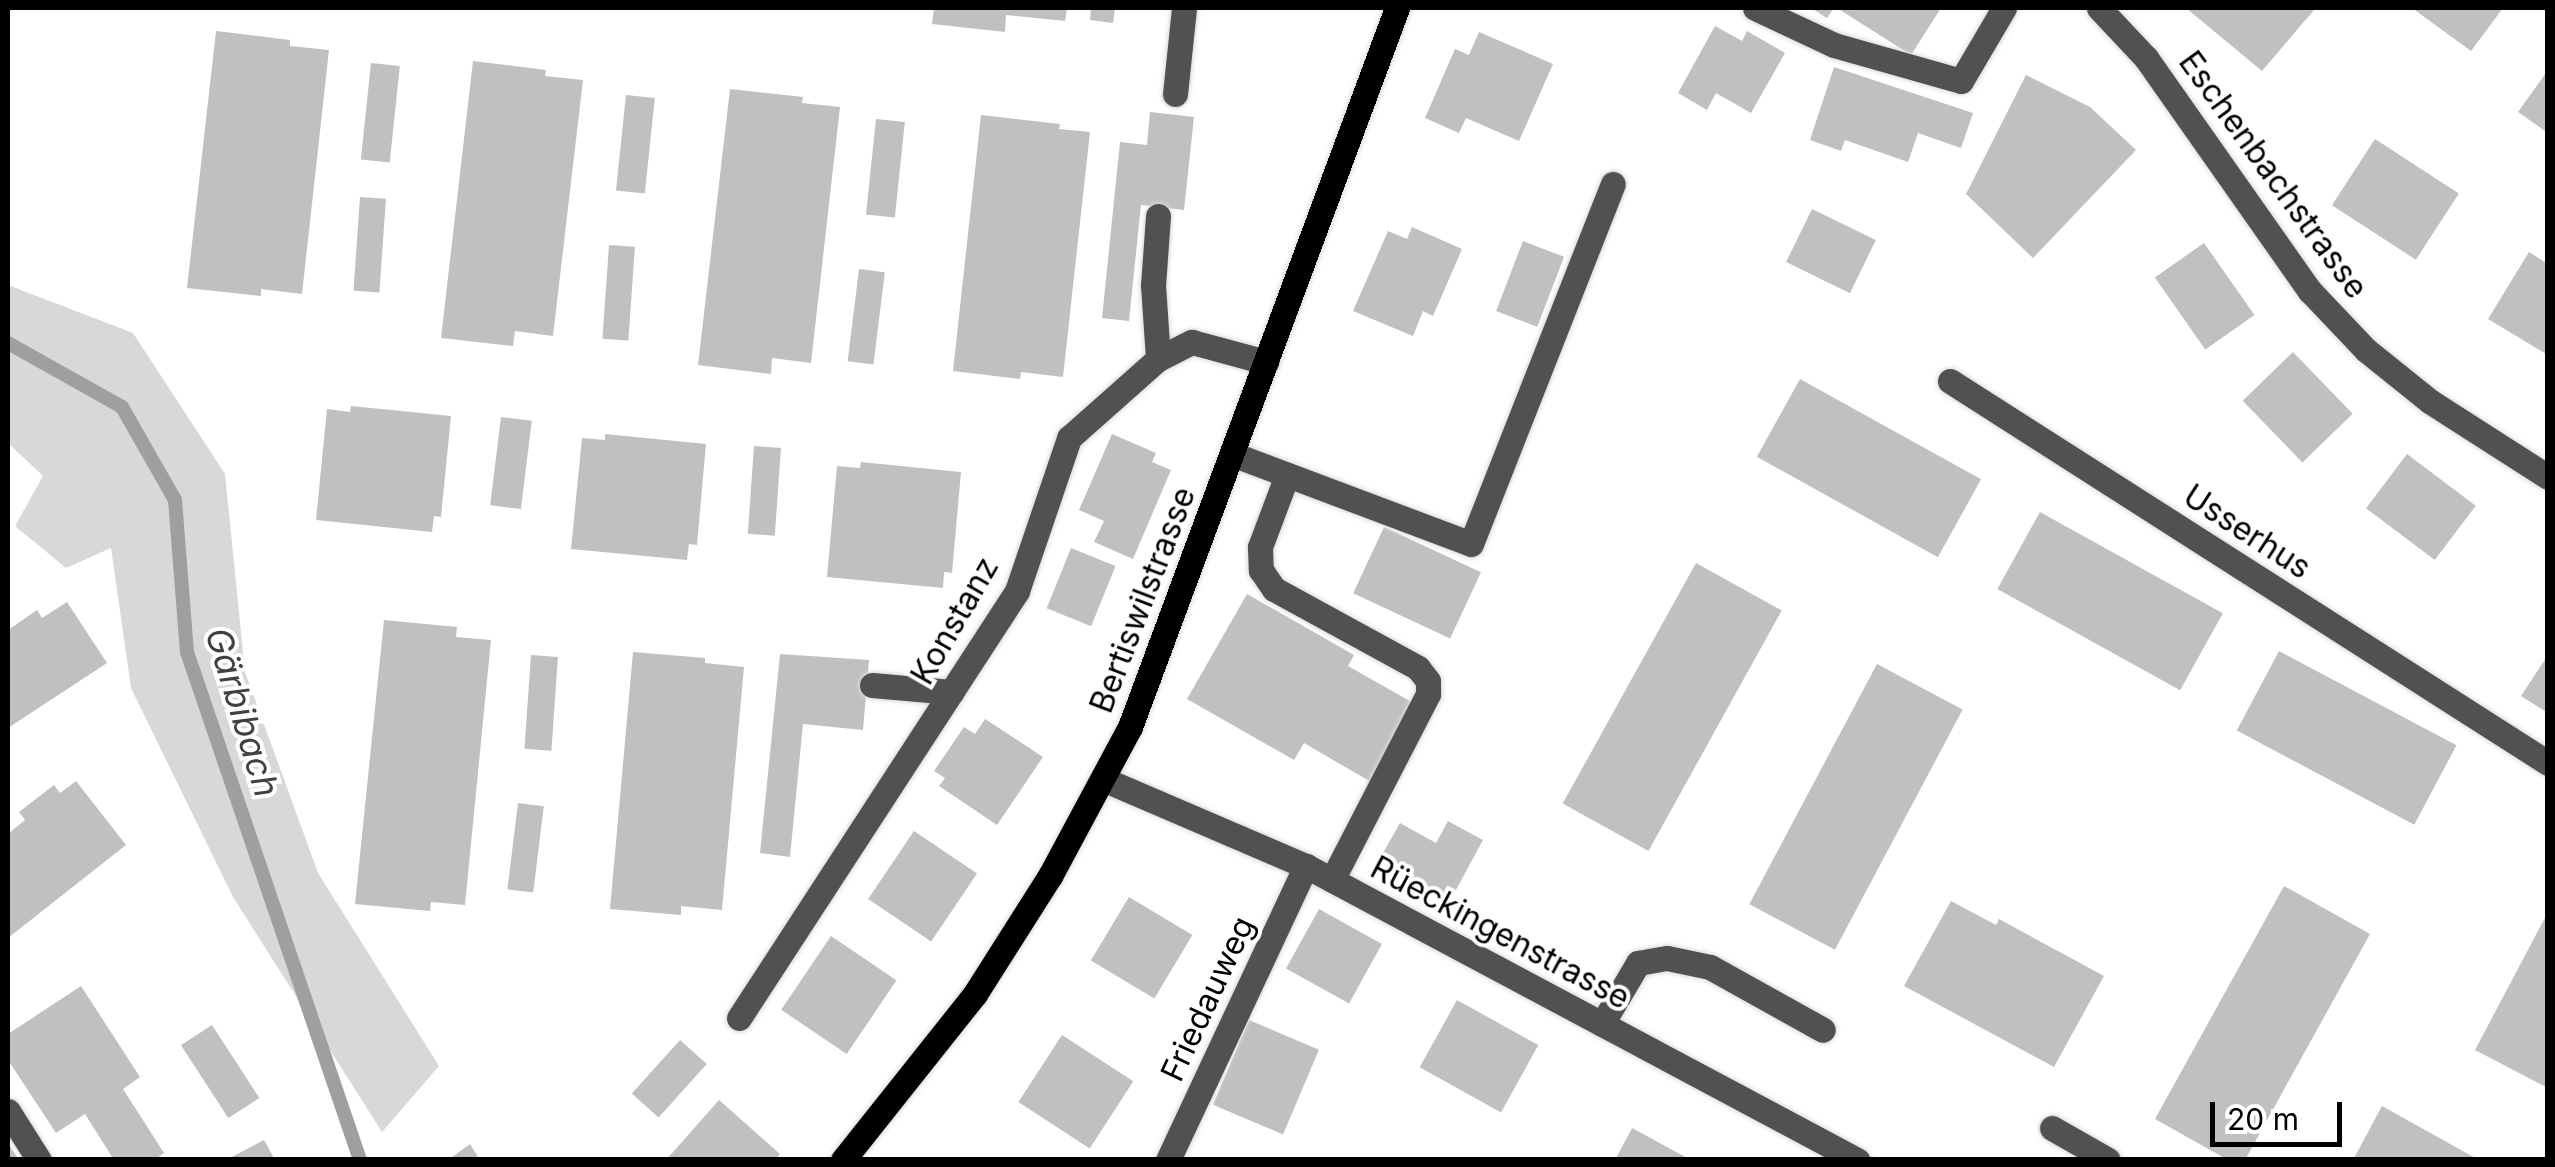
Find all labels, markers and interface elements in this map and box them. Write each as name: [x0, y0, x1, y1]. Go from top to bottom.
street label: Eschenbachstrasse: [2171, 44, 2375, 306]
street label: Usserhus: [2176, 477, 2318, 587]
street label: Bertiswilstrasse: [1082, 482, 1204, 718]
street label: Konstanz: [903, 551, 1007, 691]
water label: Gärbibach: [197, 622, 289, 802]
street label: Rüeckingenstrasse: [1364, 849, 1636, 1017]
street label: Friedauweg: [1153, 911, 1263, 1087]
scale bar: [2215, 1082, 2348, 1144]
text: 20 m: [2227, 1101, 2299, 1137]

